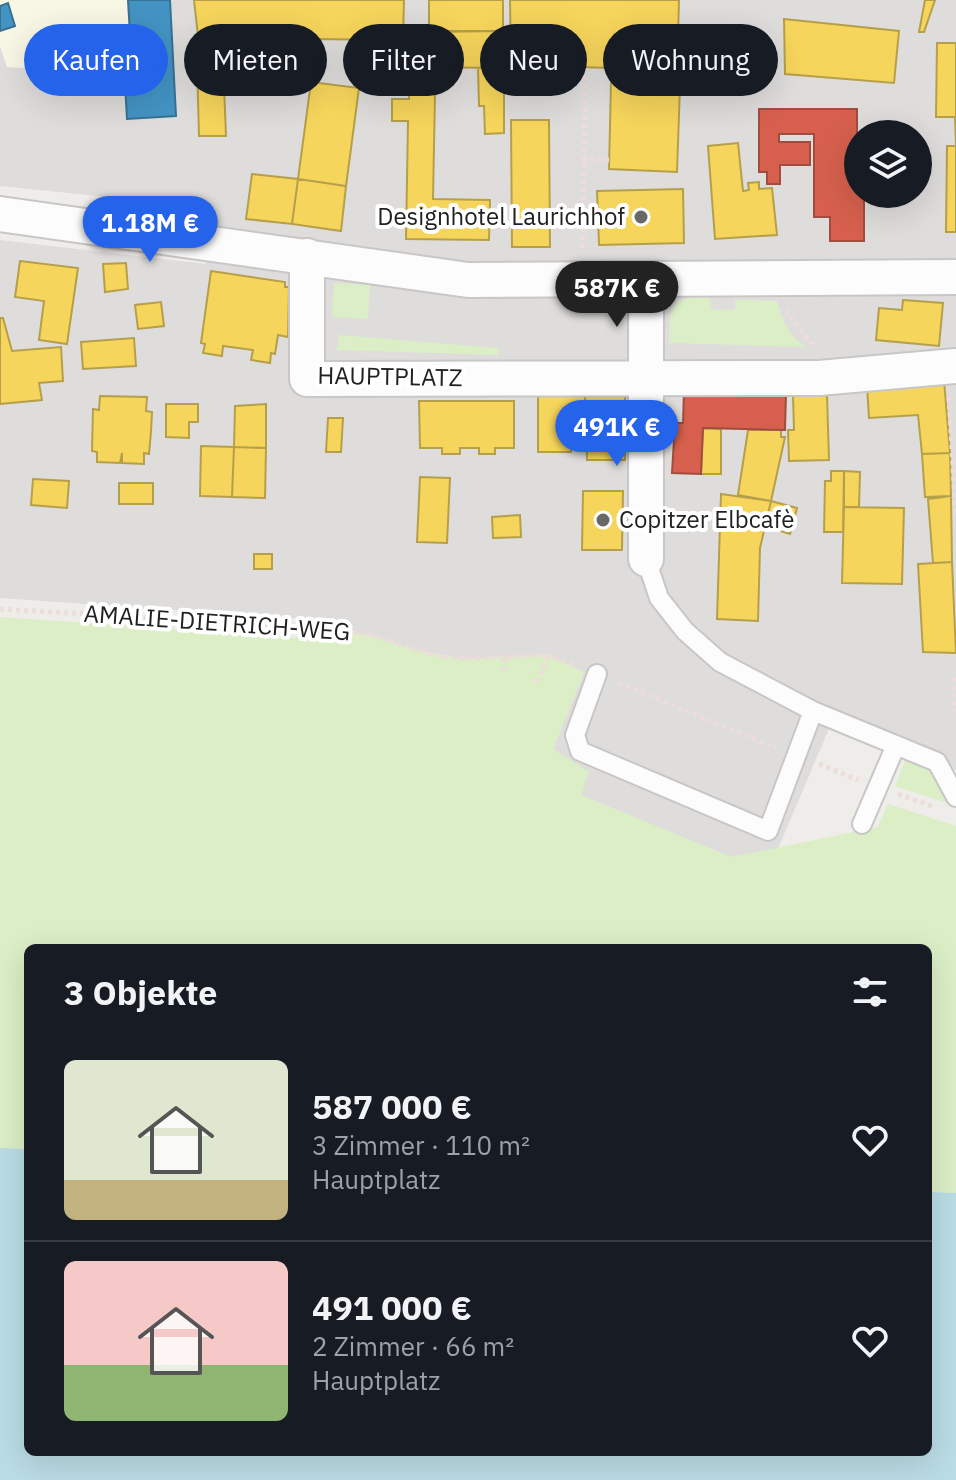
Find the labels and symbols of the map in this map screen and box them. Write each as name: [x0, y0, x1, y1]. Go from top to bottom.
pin: 1.18M €: [76, 196, 224, 264]
place label: Designhotel Laurichhof: [377, 200, 625, 232]
marker: Designhotel Laurichhof: [632, 208, 650, 226]
pin: 587K €: [552, 261, 682, 329]
street label: HAUPTPLATZ: [317, 359, 463, 393]
pin: 491K €: [552, 400, 682, 468]
place label: Copitzer Elbcafè: [619, 503, 794, 535]
marker: Copitzer Elbcafè: [594, 511, 612, 529]
street label: AMALIE-DIETRICH-WEG: [83, 597, 351, 647]

